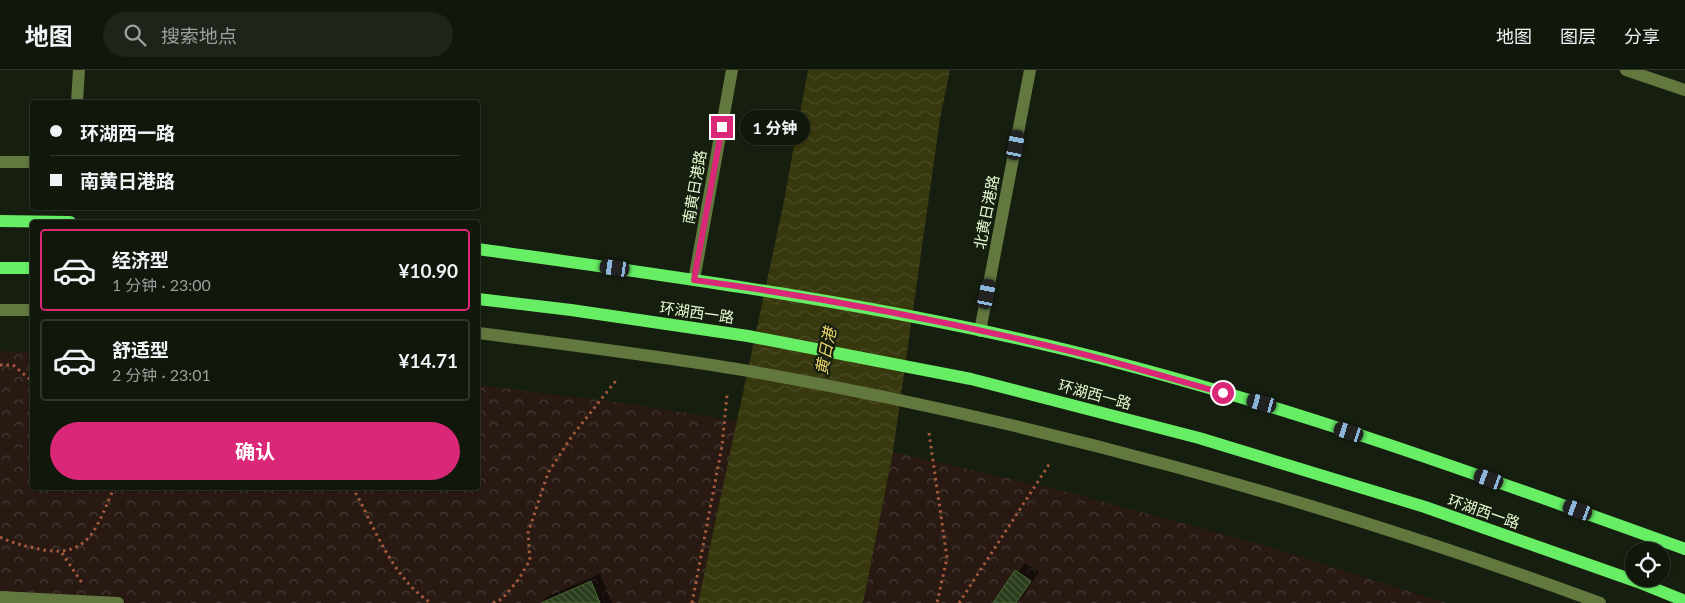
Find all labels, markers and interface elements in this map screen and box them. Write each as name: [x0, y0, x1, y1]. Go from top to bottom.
search box: [103, 12, 453, 57]
text: 地图: [25, 21, 73, 50]
icon: search: [121, 21, 149, 49]
text: 搜索地点: [161, 24, 237, 47]
text: 地图: [1496, 25, 1532, 47]
text: 图层: [1560, 25, 1596, 47]
text: 分享: [1624, 25, 1660, 47]
callout: 1 分钟: [740, 110, 810, 144]
route end: [711, 116, 733, 138]
text: 1 分钟: [752, 118, 798, 137]
text: 环湖西一路: [80, 121, 175, 144]
car: [1005, 129, 1026, 161]
street label: 南黄日港路: [679, 148, 709, 226]
text: 南黄日港路: [80, 169, 175, 192]
street label: 北黄日港路: [970, 173, 1002, 251]
icon: car: [52, 248, 97, 293]
text: 经济型: [112, 248, 169, 271]
car: [599, 258, 630, 278]
text: ¥10.90: [398, 259, 458, 282]
text: 1 分钟 · 23:00: [112, 275, 211, 294]
car: [976, 278, 997, 310]
street label: 环湖西一路: [659, 298, 735, 326]
water label: 黄日港: [811, 324, 839, 376]
icon: car: [52, 338, 97, 383]
text: 舒适型: [112, 338, 169, 361]
text: ¥14.71: [398, 349, 458, 372]
text: 2 分钟 · 23:01: [112, 365, 211, 384]
street label: 环湖西一路: [1056, 376, 1134, 412]
route start: [1212, 382, 1234, 404]
car: [1245, 392, 1278, 414]
car: [1332, 420, 1365, 444]
button: 确认: [50, 422, 460, 480]
car: [1472, 467, 1505, 491]
street label: 环湖西一路: [1446, 490, 1522, 532]
car: [1561, 498, 1594, 522]
map controls: [1625, 542, 1670, 587]
button: locate: [1625, 542, 1670, 587]

